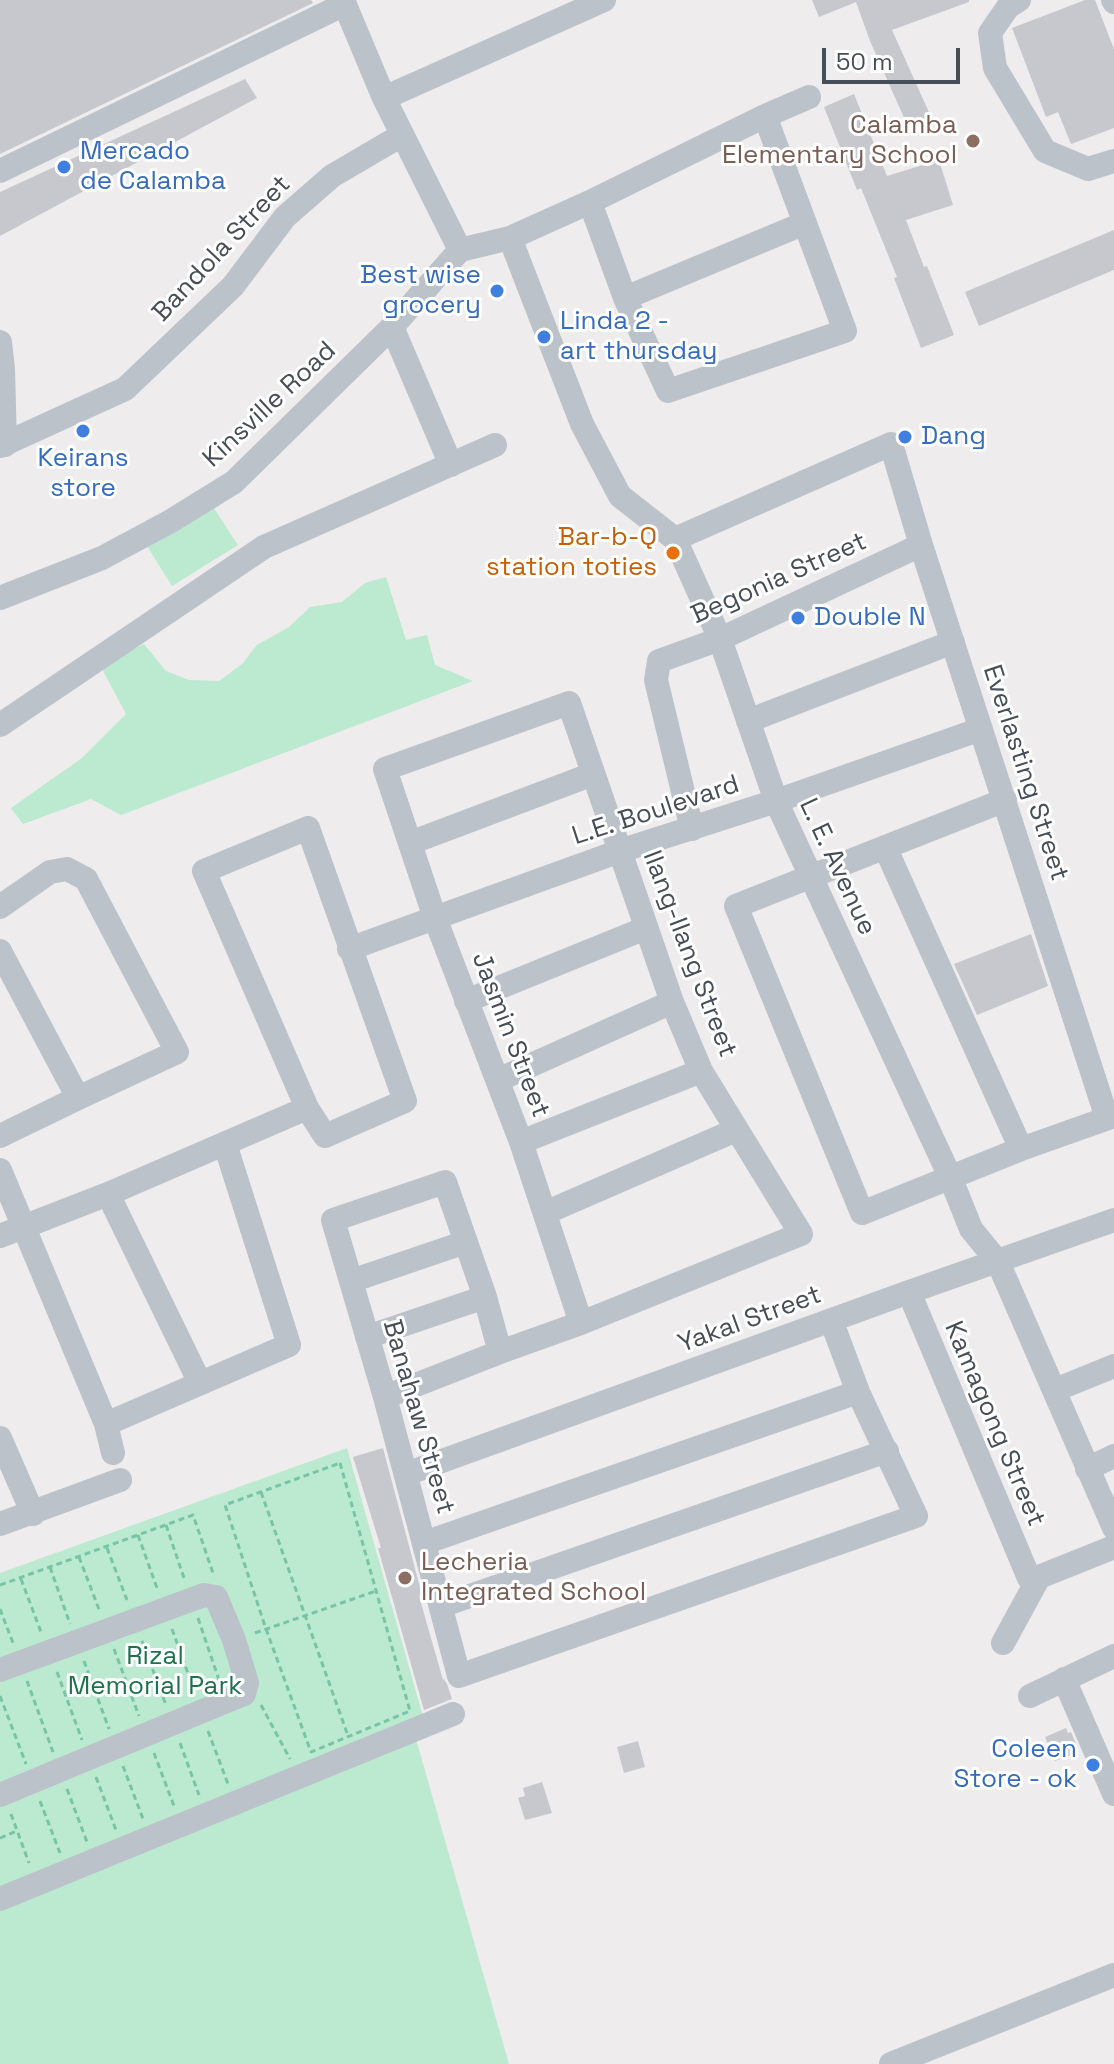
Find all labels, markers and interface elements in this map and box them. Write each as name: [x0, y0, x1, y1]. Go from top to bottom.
scale bar: [826, 32, 964, 82]
text: 50 m: [836, 46, 893, 77]
place label: Calamba Elementary School: [722, 110, 957, 172]
marker: Calamba Elementary School: [964, 132, 982, 150]
place label: Mercado de Calamba: [80, 136, 226, 198]
marker: Mercado de Calamba: [55, 158, 73, 176]
street label: Bandola Street: [146, 169, 298, 329]
place label: Best wise grocery: [360, 260, 481, 322]
marker: Best wise grocery: [488, 282, 506, 300]
place label: Linda 2 - art thursday: [560, 306, 718, 368]
marker: Linda 2 - art thursday: [535, 328, 553, 346]
street label: Kinsville Road: [197, 335, 343, 475]
place label: Dang: [921, 421, 986, 453]
marker: Keirans store: [74, 422, 92, 440]
marker: Dang: [896, 428, 914, 446]
place label: Keirans store: [37, 443, 129, 504]
place label: Bar-b-Q station toties: [486, 522, 657, 584]
street label: Begonia Street: [686, 526, 872, 632]
marker: Bar-b-Q station toties: [664, 544, 682, 562]
place label: Double N: [814, 602, 926, 634]
marker: Double N: [789, 609, 807, 627]
street label: Everlasting Street: [975, 661, 1075, 885]
street label: L.E. Boulevard: [569, 769, 743, 853]
street label: L. E. Avenue: [792, 794, 882, 940]
street label: Ilang-Ilang Street: [635, 846, 743, 1062]
street label: Jasmin Street: [464, 948, 556, 1122]
street label: Yakal Street: [674, 1280, 826, 1360]
street label: Banahaw Street: [375, 1316, 461, 1518]
street label: Kamagong Street: [937, 1317, 1051, 1531]
place label: Lecheria Integrated School: [421, 1547, 646, 1608]
marker: Lecheria Integrated School: [396, 1569, 414, 1587]
park label: Rizal Memorial Park: [68, 1641, 242, 1702]
place label: Coleen Store - ok: [954, 1734, 1077, 1796]
marker: Coleen Store - ok: [1084, 1756, 1102, 1774]

